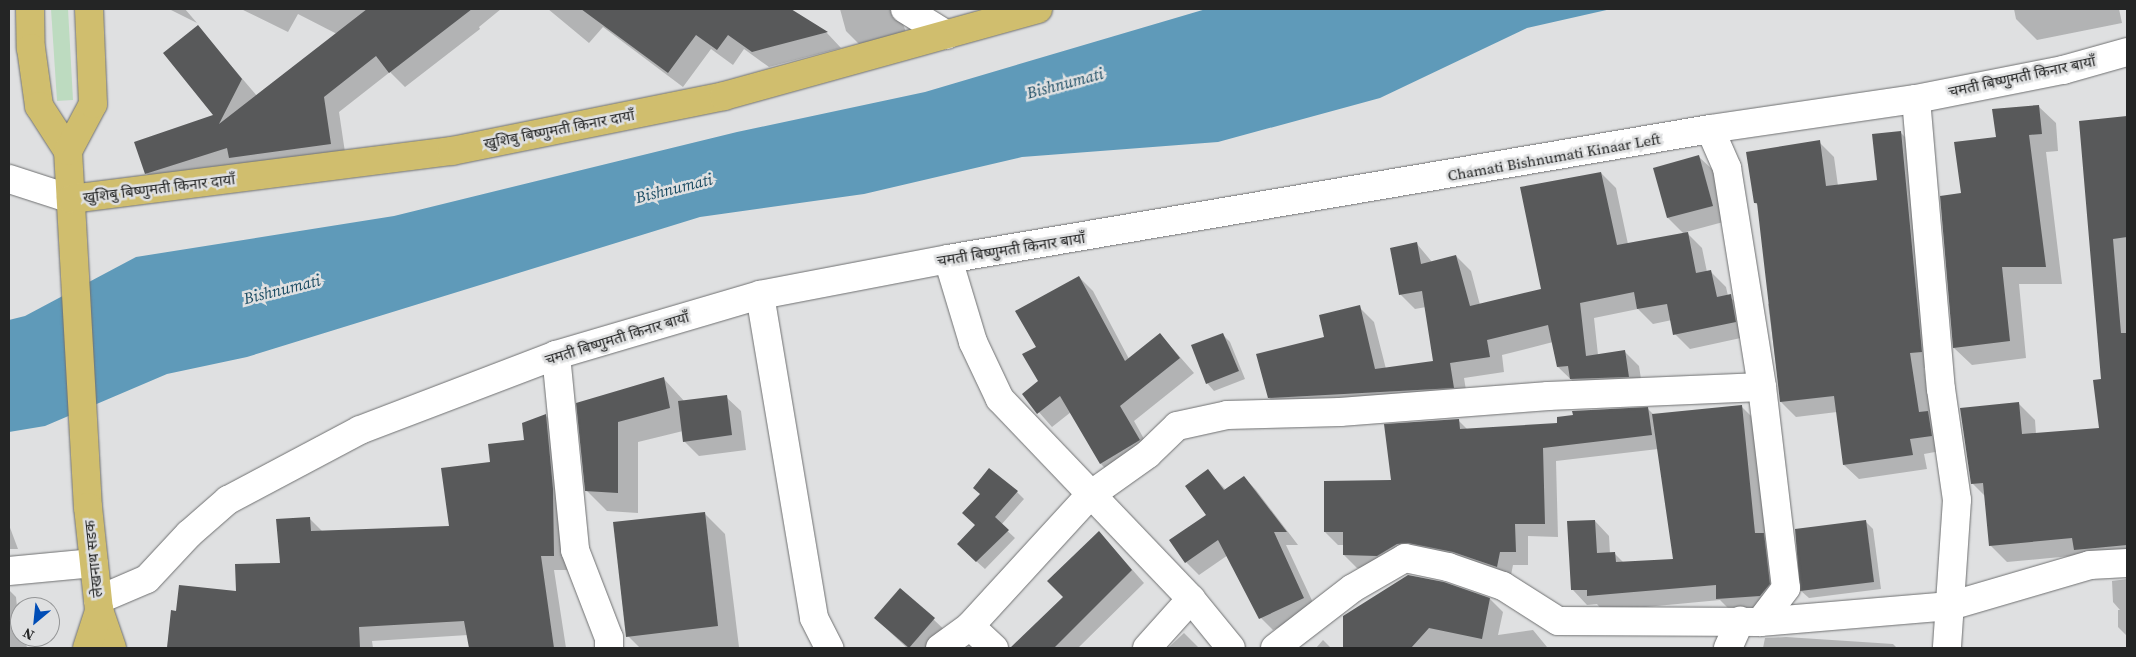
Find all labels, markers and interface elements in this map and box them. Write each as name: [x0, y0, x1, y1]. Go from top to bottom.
street label: चमती बिष्णुमती किनार बायाँ: [1947, 52, 2097, 100]
water label: Bishnumati: [1025, 64, 1105, 102]
street label: खुशिबु बिष्णुमती किनार दायाँ: [482, 106, 636, 152]
street label: Chamati Bishnumati Kinaar Left: [1446, 129, 1662, 185]
water label: Bishnumati: [634, 169, 714, 207]
street label: खुशिबु बिष्णुमती किनार दायाँ: [82, 170, 236, 206]
street label: चमती बिष्णुमती किनार बायाँ: [936, 228, 1086, 270]
water label: Bishnumati: [242, 270, 322, 308]
street label: चमती बिष्णुमती किनार बायाँ: [543, 308, 691, 368]
street label: लेखनाथ सडक: [80, 520, 106, 598]
north arrow: [10, 597, 60, 647]
text: N: [19, 623, 38, 646]

